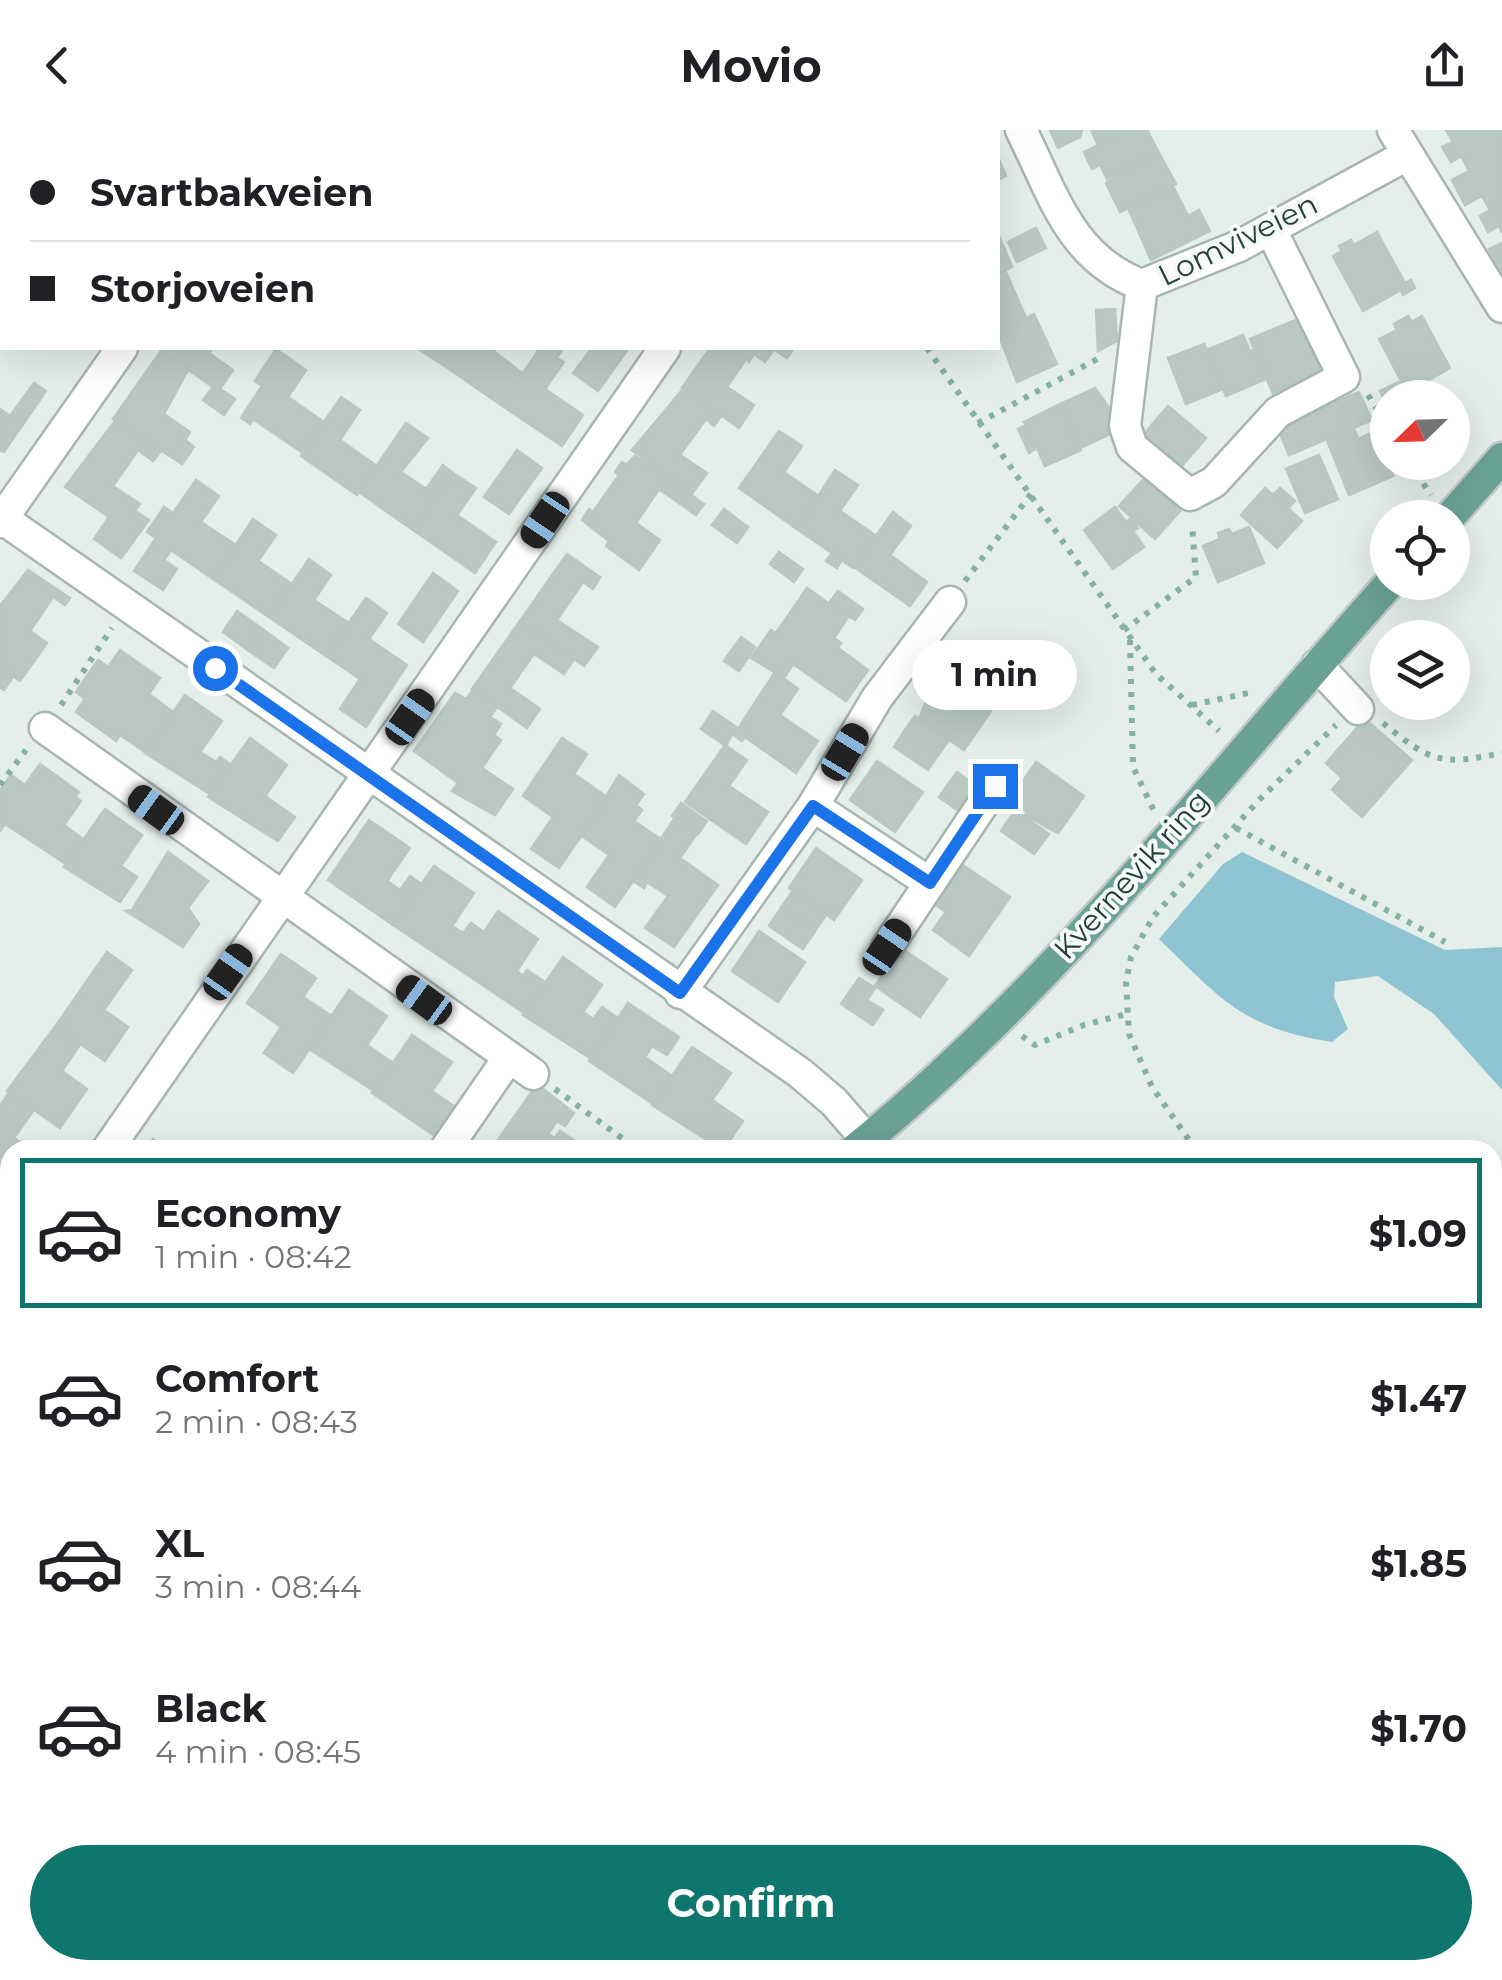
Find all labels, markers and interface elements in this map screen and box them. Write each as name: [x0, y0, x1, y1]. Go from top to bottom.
icon: back: [30, 38, 85, 93]
text: Movio: [680, 38, 822, 93]
icon: share: [1417, 38, 1472, 93]
text: Svartbakveien: [90, 169, 374, 216]
street label: Lomviveien: [1152, 185, 1323, 294]
text: Storjoveien: [90, 265, 315, 312]
north arrow: [1370, 380, 1470, 480]
map controls: [1370, 380, 1470, 720]
car: [516, 487, 574, 553]
button: locate: [1370, 500, 1470, 600]
button: layers: [1370, 620, 1470, 720]
callout: 1 min: [912, 641, 1078, 711]
route start: [193, 646, 238, 691]
text: 1 min: [951, 655, 1038, 694]
car: [381, 684, 439, 750]
car: [817, 719, 873, 785]
route end: [973, 764, 1018, 809]
car: [123, 780, 189, 840]
street label: Kvernevik ring: [1046, 782, 1217, 967]
car: [858, 914, 916, 980]
car: [199, 939, 257, 1005]
car: [391, 970, 457, 1030]
icon: car: [35, 1188, 125, 1278]
text: Economy: [155, 1190, 341, 1237]
text: $1.09: [1369, 1210, 1467, 1257]
text: 1 min · 08:42: [155, 1237, 352, 1276]
icon: car: [35, 1353, 125, 1443]
text: Comfort: [155, 1355, 319, 1402]
text: $1.47: [1370, 1375, 1467, 1422]
text: 2 min · 08:43: [155, 1402, 358, 1441]
icon: car: [35, 1518, 125, 1608]
text: XL: [155, 1520, 204, 1567]
text: $1.85: [1370, 1540, 1467, 1587]
text: 3 min · 08:44: [155, 1567, 361, 1606]
icon: car: [35, 1683, 125, 1773]
text: Black: [155, 1685, 266, 1732]
text: $1.70: [1370, 1705, 1467, 1752]
text: 4 min · 08:45: [155, 1732, 361, 1771]
button: Confirm: [30, 1845, 1472, 1960]

